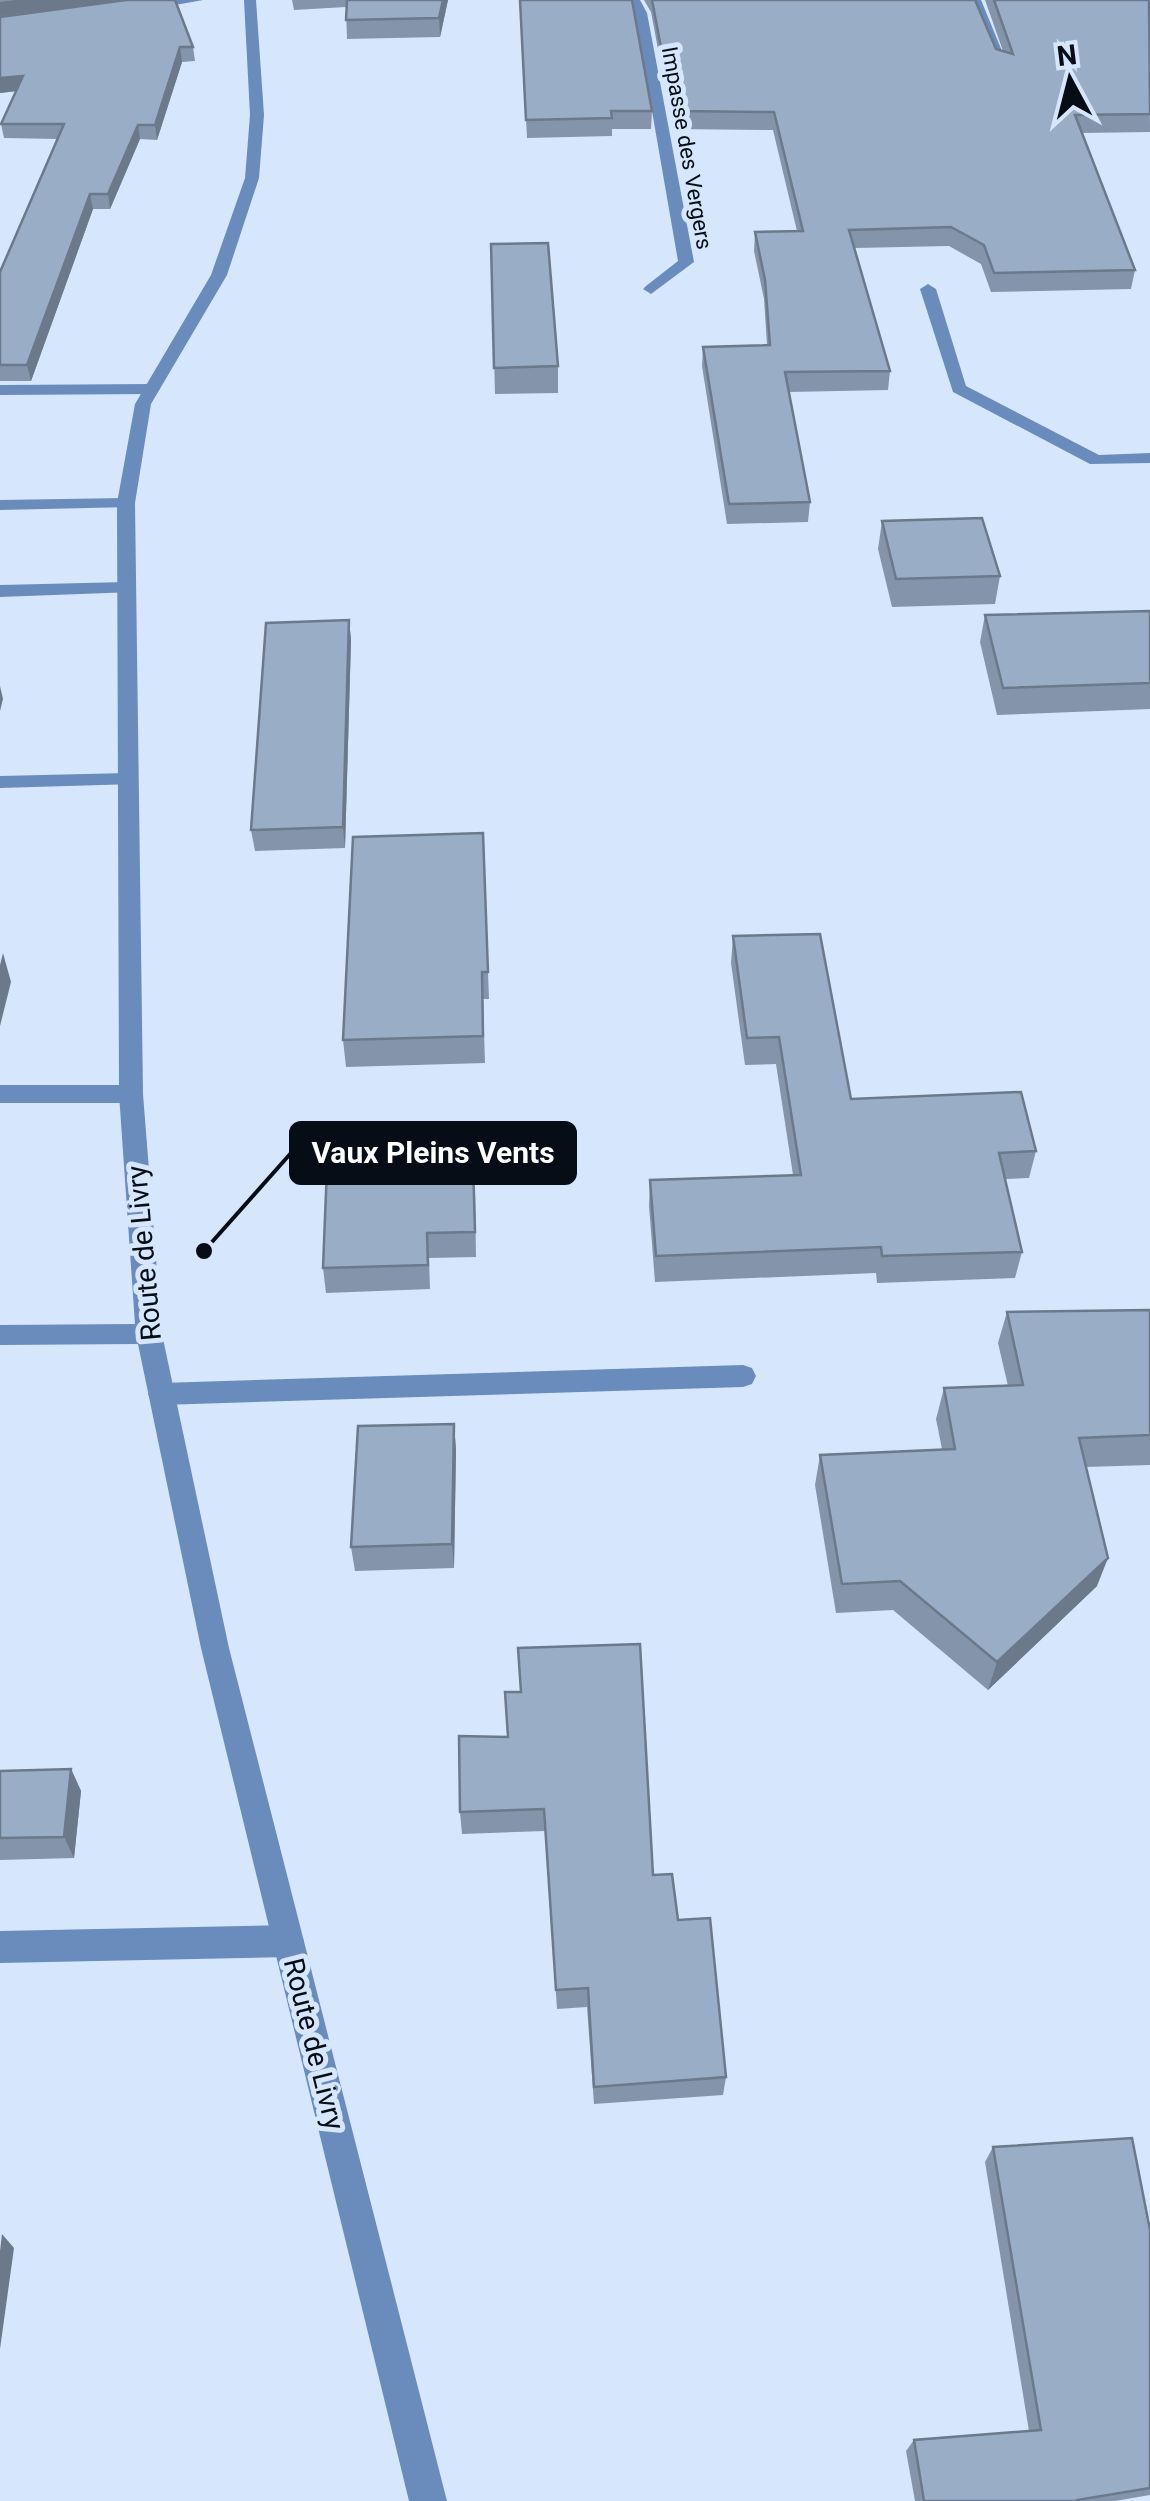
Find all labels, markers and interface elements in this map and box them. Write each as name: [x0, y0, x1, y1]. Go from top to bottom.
north arrow: [1020, 30, 1120, 130]
text: N: [1055, 38, 1079, 73]
street label: Impasse des Vergers: [657, 45, 717, 251]
callout: Vaux Pleins Vents: [291, 1123, 575, 1183]
text: Vaux Pleins Vents: [311, 1135, 555, 1170]
street label: Route de Livry: [120, 1164, 168, 1342]
street label: Route de Livry: [277, 1955, 351, 2133]

